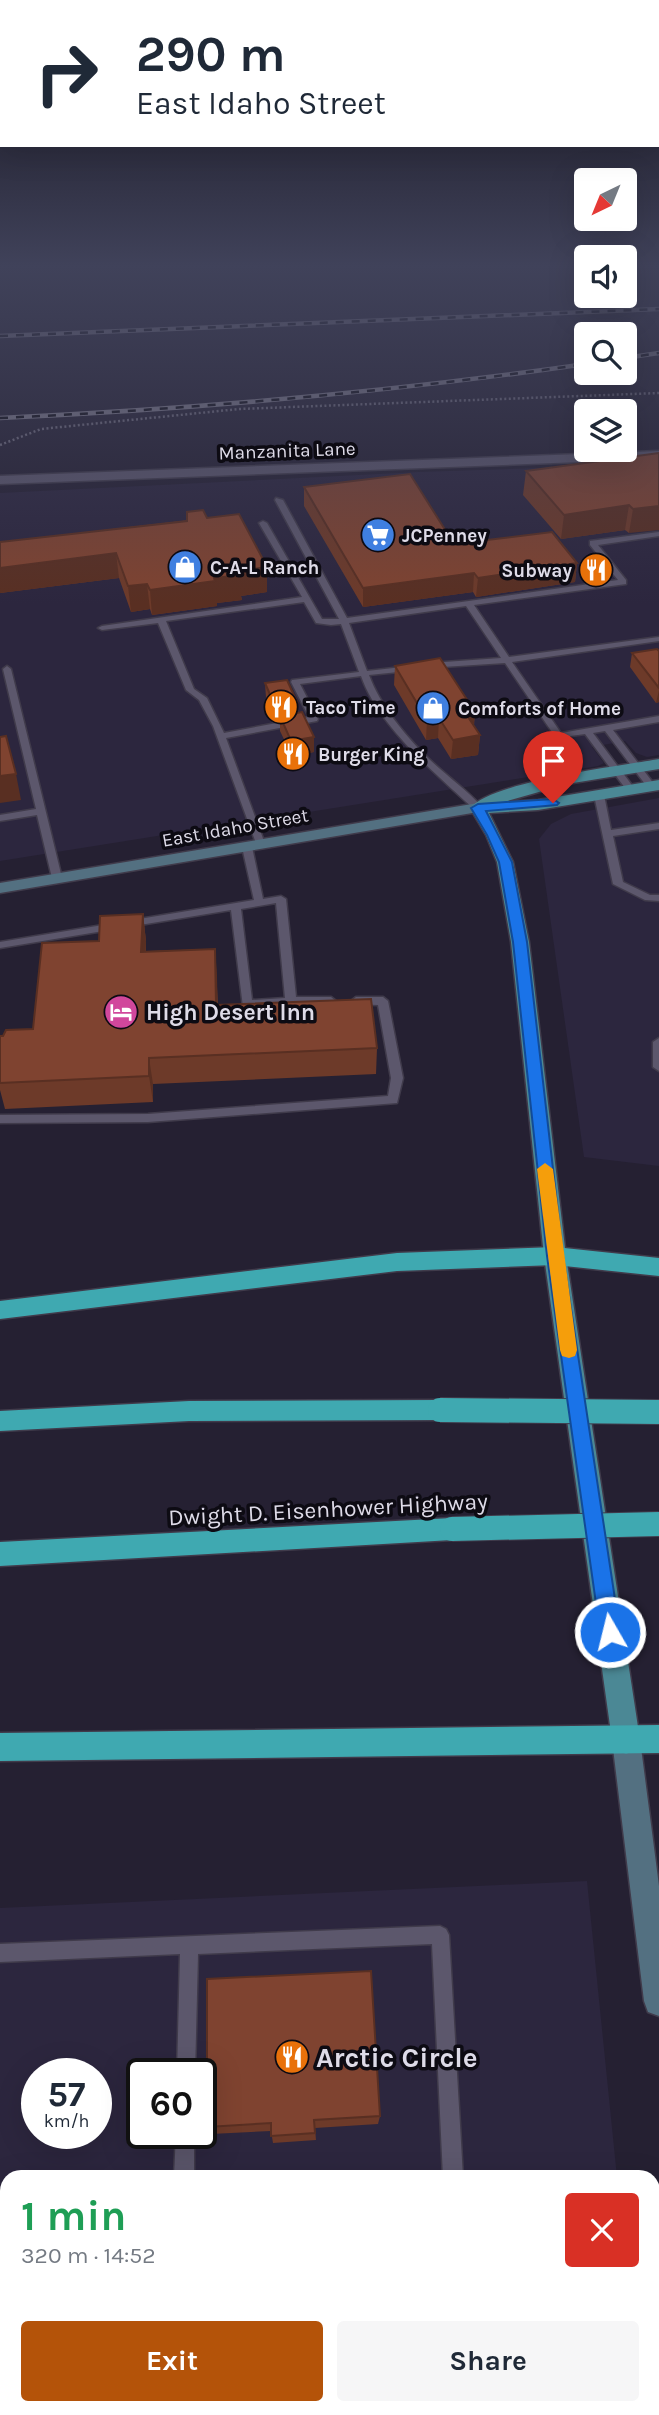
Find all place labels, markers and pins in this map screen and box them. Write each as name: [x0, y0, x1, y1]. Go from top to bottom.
supermarket icon: JCPenney: [359, 516, 397, 554]
place label: JCPenney: [402, 525, 487, 547]
shop icon: C-A-L Ranch: [166, 548, 204, 586]
restaurant icon: Subway: [577, 551, 615, 589]
place label: C-A-L Ranch: [210, 557, 319, 579]
place label: Subway: [501, 560, 572, 582]
restaurant icon: Taco Time: [262, 688, 300, 726]
shop icon: Comforts of Home: [414, 689, 452, 727]
place label: Taco Time: [306, 697, 395, 719]
place label: Comforts of Home: [458, 698, 621, 720]
pin: [523, 731, 583, 803]
restaurant icon: Burger King: [274, 735, 312, 773]
place label: Burger King: [318, 744, 424, 766]
hotel icon: High Desert Inn: [102, 993, 140, 1031]
place label: High Desert Inn: [146, 999, 315, 1026]
restaurant icon: Arctic Circle: [273, 2038, 311, 2076]
place label: Arctic Circle: [316, 2041, 478, 2074]

